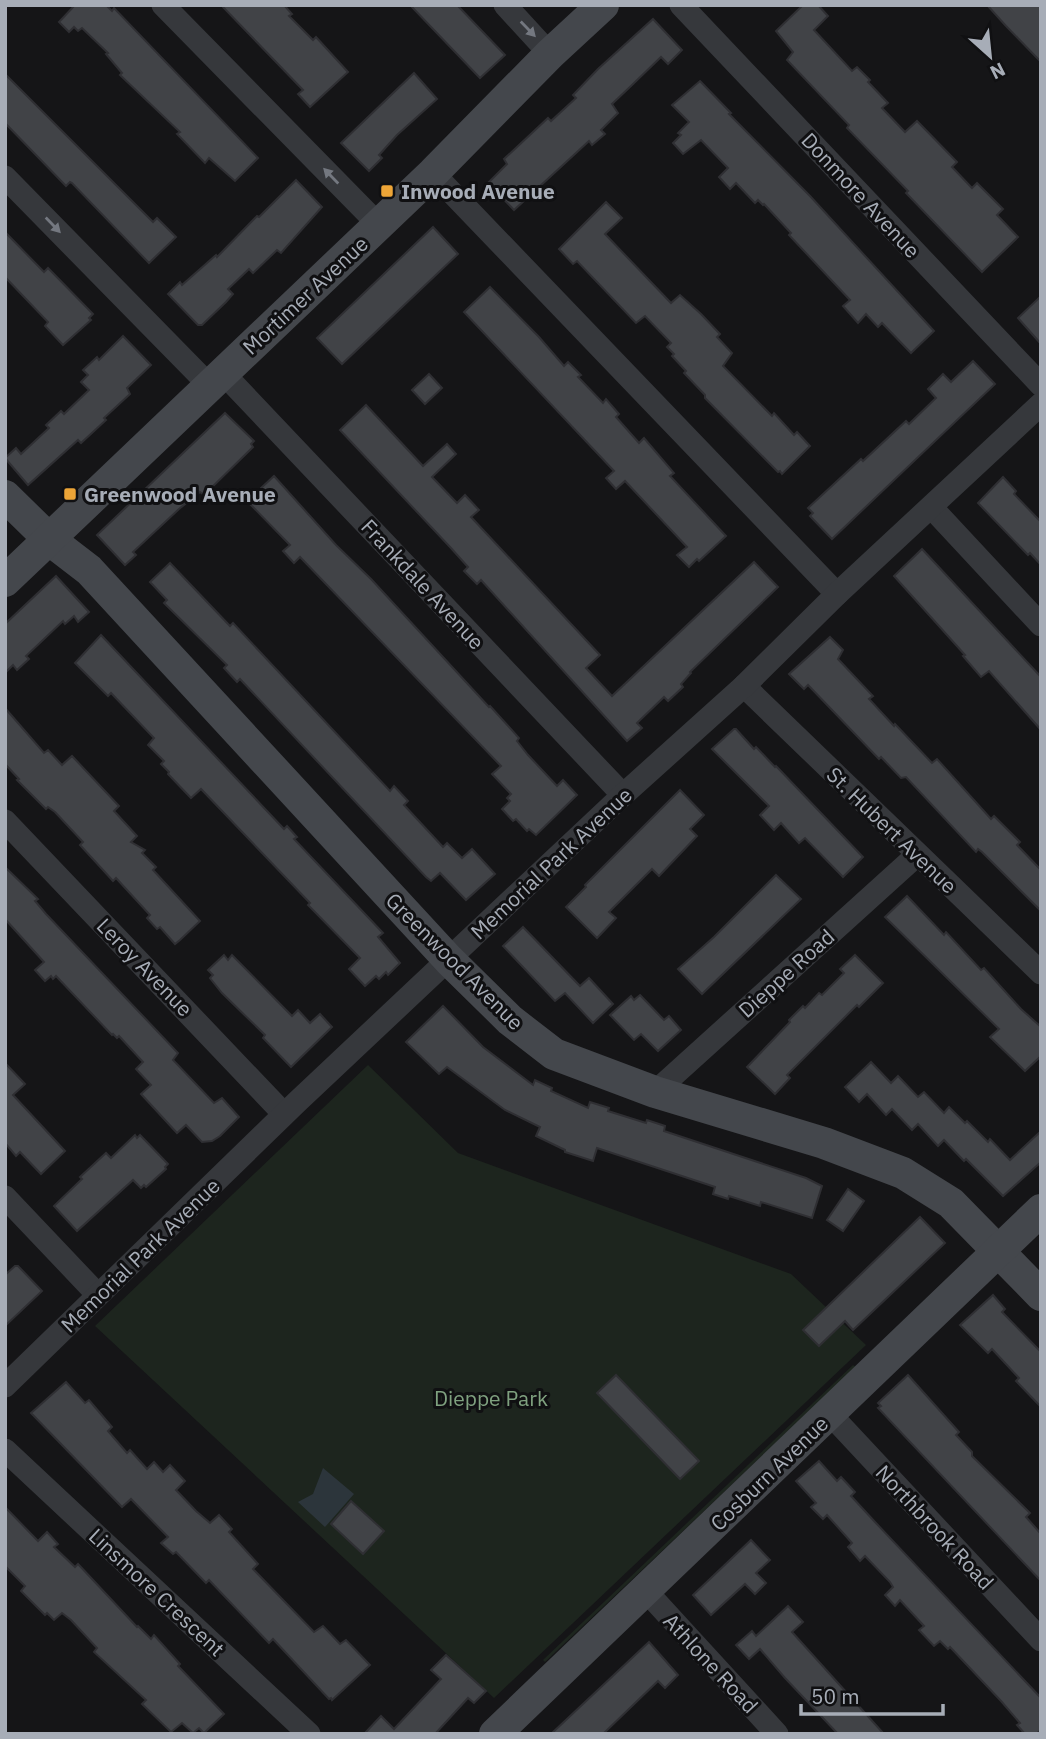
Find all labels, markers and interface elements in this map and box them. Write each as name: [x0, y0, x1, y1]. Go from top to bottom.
one-way arrow: [519, 20, 535, 37]
north arrow: [955, 21, 1025, 91]
text: N: [986, 57, 1009, 85]
street label: Donmore Avenue: [795, 126, 927, 264]
one-way arrow: [323, 168, 340, 185]
place label: Inwood Avenue: [401, 177, 555, 205]
marker: Inwood Avenue: [379, 183, 395, 199]
one-way arrow: [44, 217, 61, 234]
street label: Mortimer Avenue: [236, 230, 374, 360]
place label: Greenwood Avenue: [84, 480, 276, 508]
marker: Greenwood Avenue: [62, 486, 78, 502]
street label: Frankdale Avenue: [355, 513, 491, 655]
street label: St. Hubert Avenue: [821, 761, 963, 899]
street label: Memorial Park Avenue: [464, 781, 638, 945]
street label: Greenwood Avenue: [380, 886, 530, 1036]
street label: Leroy Avenue: [91, 912, 199, 1022]
street label: Dieppe Road: [732, 922, 840, 1024]
street label: Memorial Park Avenue: [54, 1172, 226, 1338]
park label: Dieppe Park: [434, 1384, 548, 1412]
street label: Cosburn Avenue: [704, 1409, 834, 1537]
street label: Northbrook Road: [870, 1458, 1000, 1596]
street label: Linsmore Crescent: [83, 1522, 231, 1662]
street label: Athlone Road: [658, 1607, 764, 1719]
scale bar: [801, 1672, 943, 1716]
text: 50 m: [811, 1682, 860, 1710]

